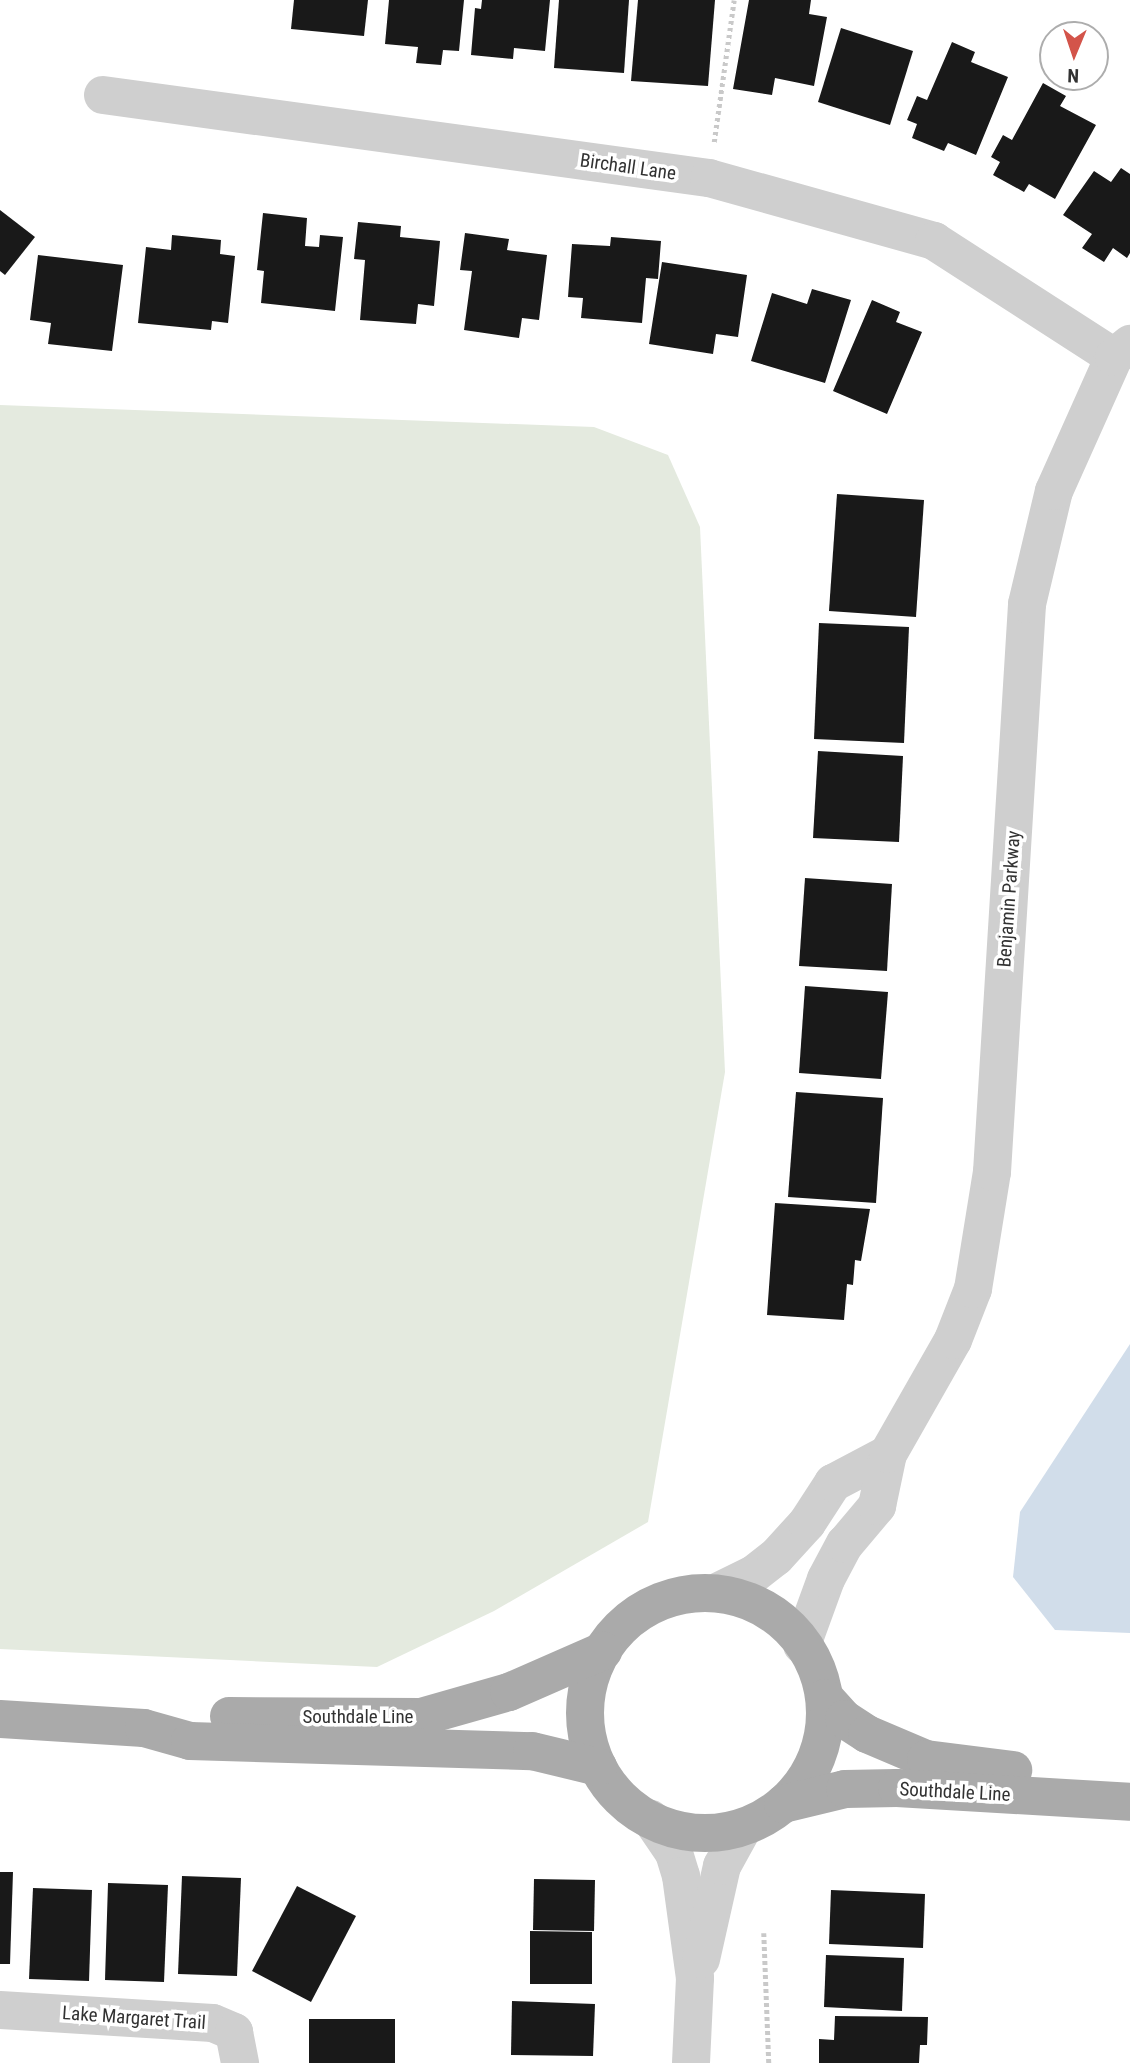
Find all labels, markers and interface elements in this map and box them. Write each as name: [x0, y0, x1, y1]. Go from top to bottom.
north arrow: [1039, 21, 1109, 91]
text: N: [1067, 64, 1080, 87]
street label: Birchall Lane: [579, 149, 677, 185]
street label: Benjamin Parkway: [993, 830, 1025, 968]
street label: Southdale Line: [302, 1706, 414, 1728]
street label: Southdale Line: [899, 1778, 1011, 1806]
street label: Lake Margaret Trail: [61, 2002, 207, 2034]

